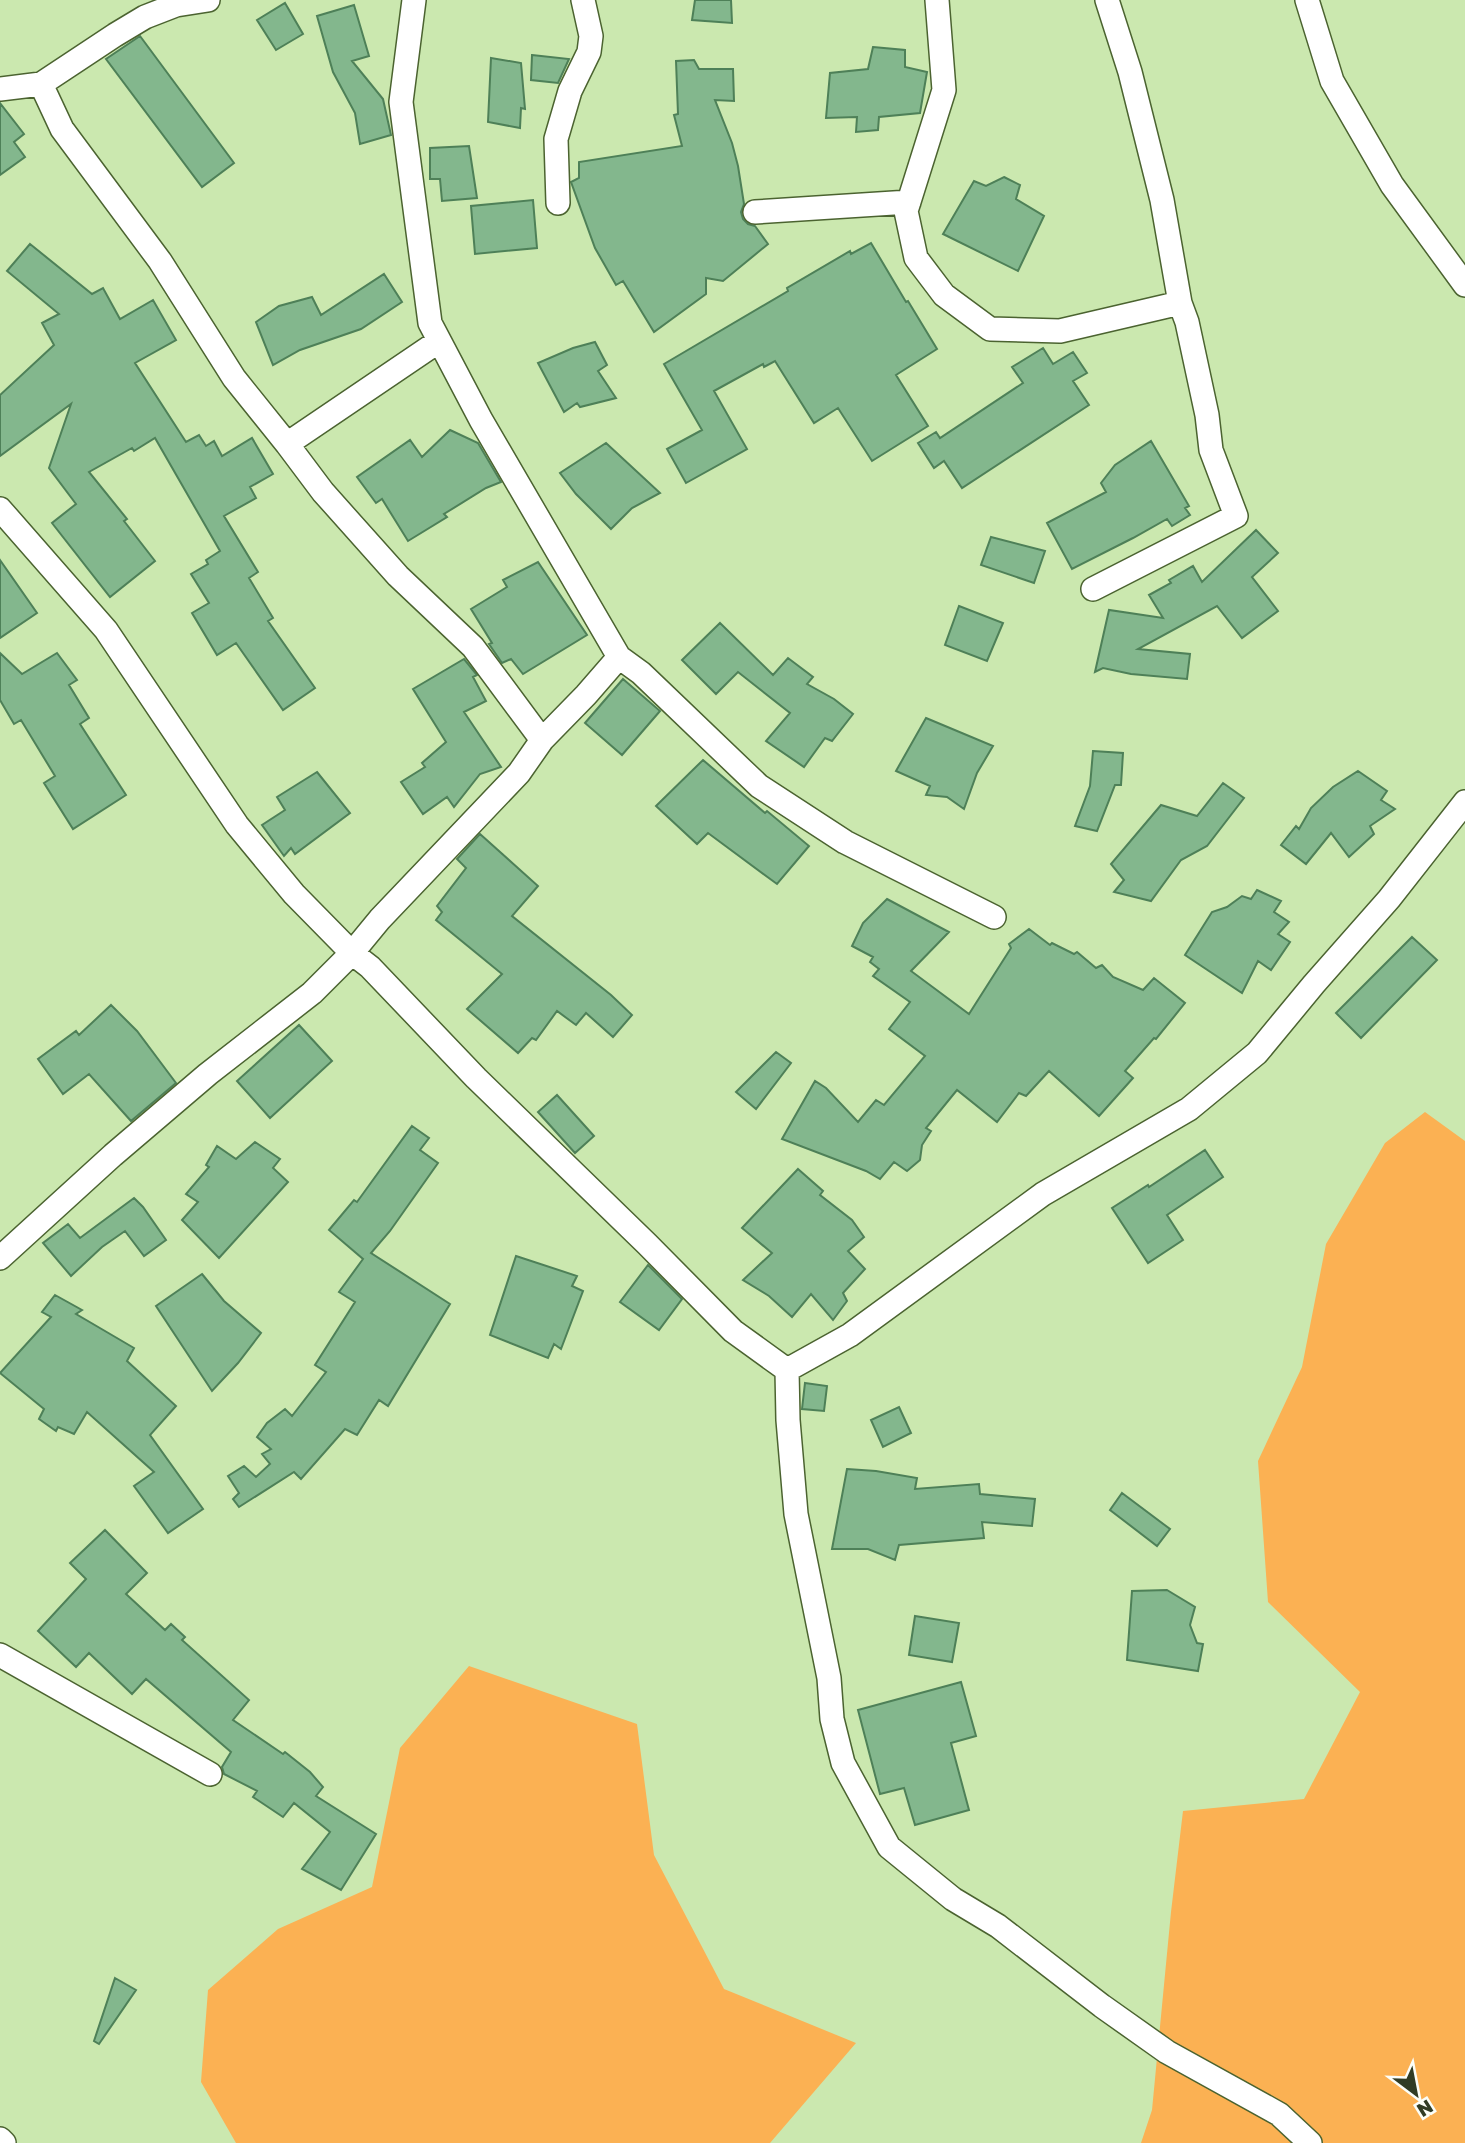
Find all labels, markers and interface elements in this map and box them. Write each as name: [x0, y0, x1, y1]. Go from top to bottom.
north arrow: [1381, 2059, 1451, 2129]
text: N: [1413, 2095, 1437, 2122]

